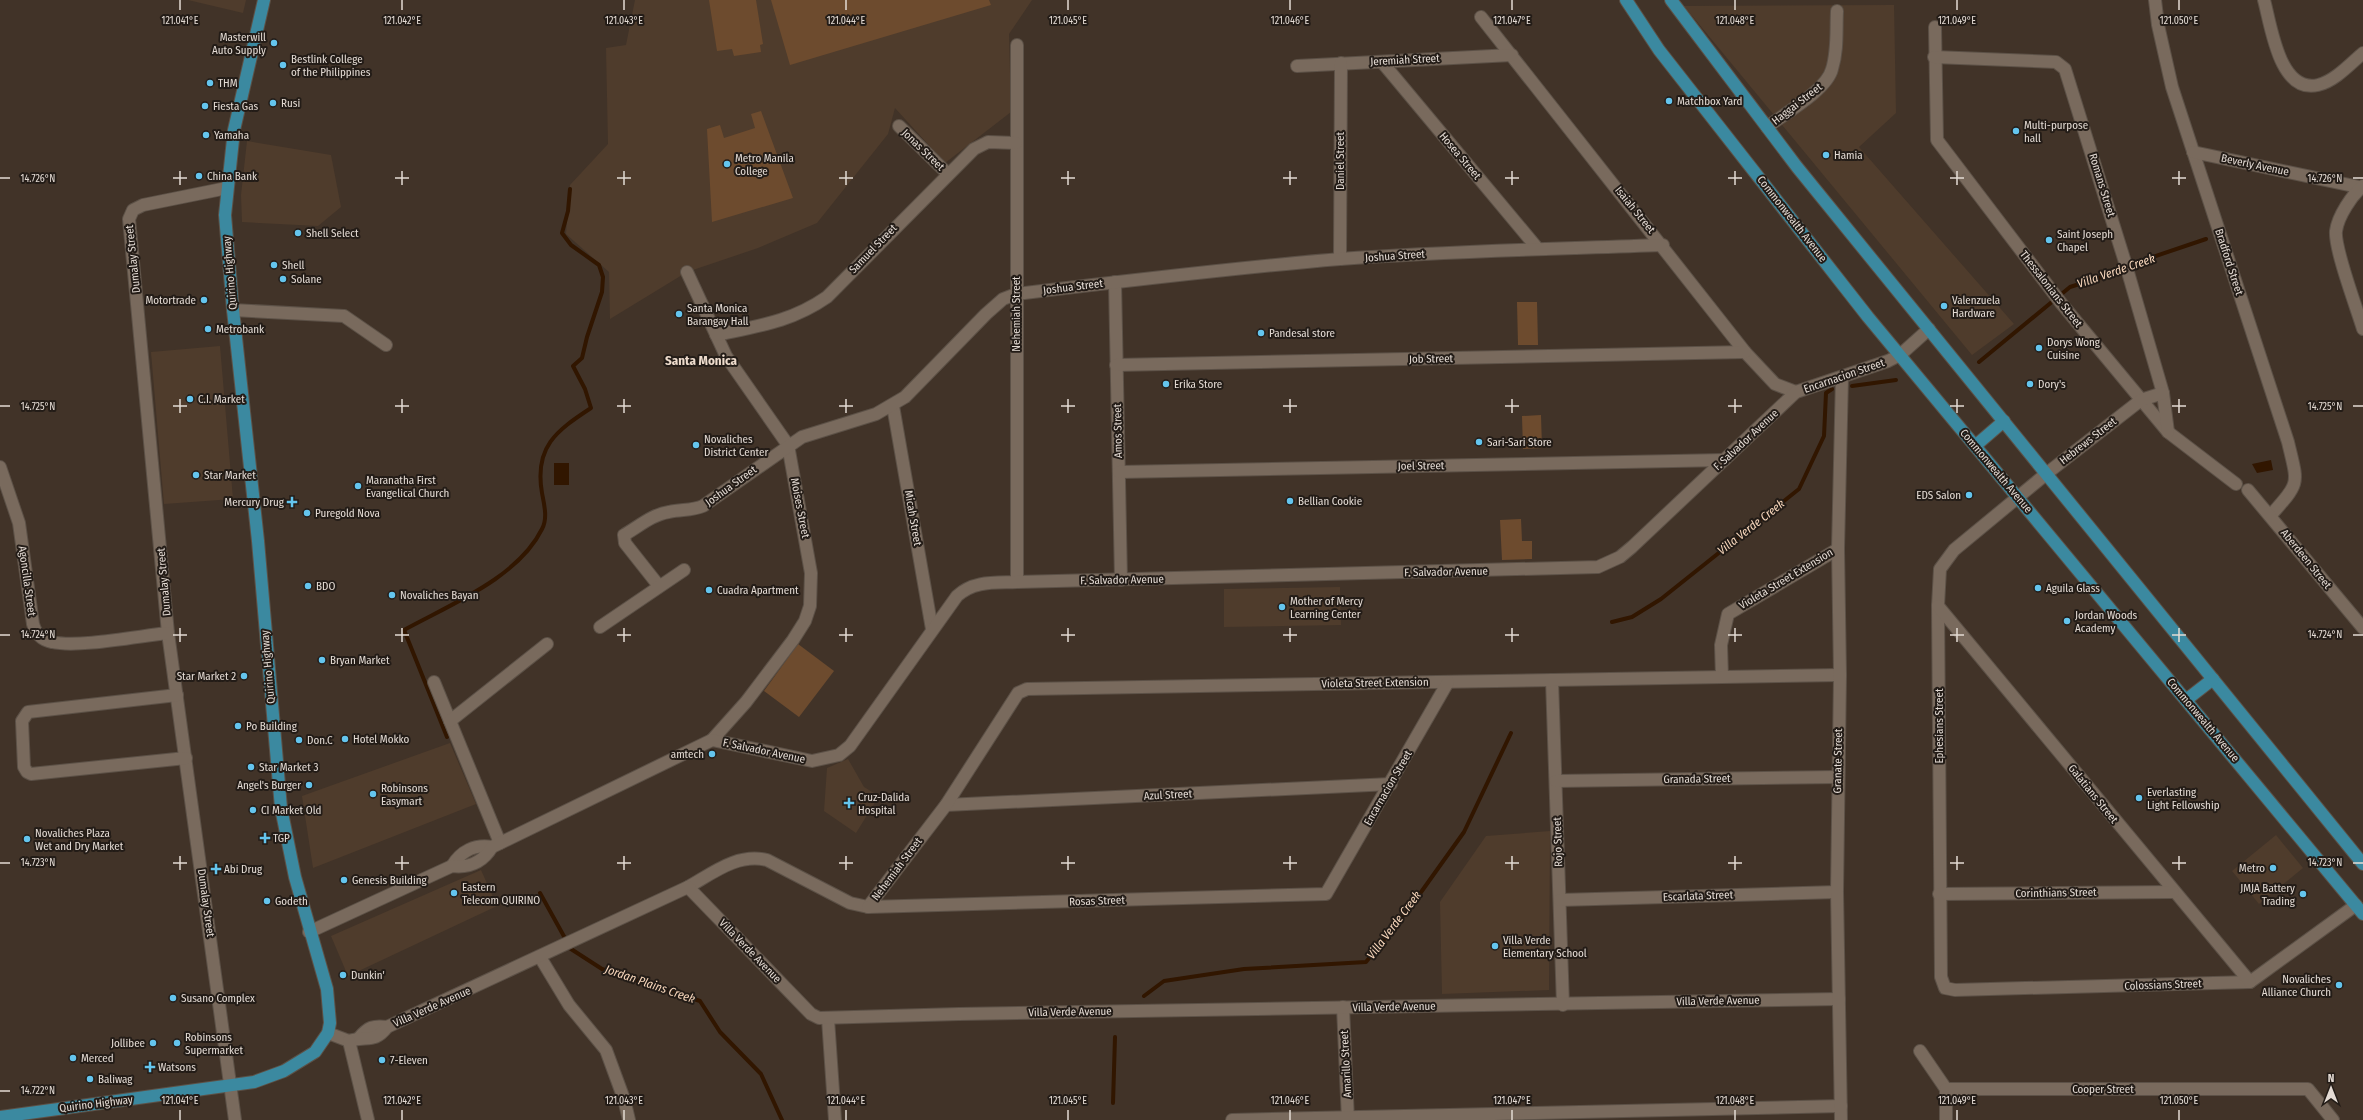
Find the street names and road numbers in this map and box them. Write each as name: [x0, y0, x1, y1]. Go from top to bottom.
street label: Jeremiah Street: [1370, 52, 1440, 68]
street label: Haggai Street: [1769, 80, 1825, 128]
street label: Jonas Street: [899, 126, 947, 174]
street label: Hosea Street: [1437, 130, 1484, 183]
street label: Daniel Street: [1334, 131, 1347, 190]
street label: Beverly Avenue: [2220, 151, 2290, 179]
street label: Romans Street: [2086, 152, 2118, 219]
street label: Commonwealth Avenue: [1754, 173, 1830, 265]
street label: Isaiah Street: [1612, 184, 1658, 236]
street label: Samuel Street: [846, 222, 900, 276]
street label: Dumalay Street: [123, 224, 143, 294]
street label: Bradford Street: [2212, 227, 2246, 297]
street label: Quirino Highway: [220, 236, 240, 310]
street label: Joshua Street: [1365, 247, 1426, 265]
street label: Thessalonians Street: [2017, 248, 2085, 330]
street label: Nehemiah Street: [1010, 276, 1023, 352]
street label: Joshua Street: [1042, 277, 1104, 297]
street label: Job Street: [1409, 352, 1454, 366]
street label: Encarnacion Street: [1802, 356, 1886, 396]
street label: Amos Street: [1111, 403, 1125, 458]
street label: F. Salvador Avenue: [1711, 407, 1781, 473]
street label: Hebrews Street: [2057, 415, 2119, 467]
street label: Commonwealth Avenue: [1957, 426, 2035, 516]
street label: Joel Street: [1398, 459, 1445, 473]
street label: Joshua Street: [703, 463, 759, 509]
street label: Moises Street: [788, 477, 812, 539]
street label: Micah Street: [902, 489, 924, 547]
street label: Aberdeen Street: [2278, 527, 2334, 592]
street label: Agoncilla Street: [16, 545, 38, 617]
street label: Violeta Street Extension: [1737, 546, 1835, 612]
street label: Dumalay Street: [155, 547, 173, 617]
street label: F. Salvador Avenue: [1404, 565, 1488, 579]
street label: F. Salvador Avenue: [1080, 573, 1164, 587]
street label: Quirino Highway: [258, 630, 278, 704]
street label: Commonwealth Avenue: [2164, 675, 2242, 765]
street label: Violeta Street Extension: [1321, 676, 1429, 690]
street label: Ephesians Street: [1933, 688, 1946, 764]
street label: Granate Street: [1831, 728, 1845, 794]
street label: F. Salvador Avenue: [722, 736, 806, 766]
street label: Encarnacion Street: [1361, 748, 1415, 828]
street label: Galatians Street: [2065, 762, 2121, 826]
street label: Granada Street: [1663, 772, 1731, 786]
street label: Azul Street: [1144, 787, 1193, 803]
street label: Rojo Street: [1551, 816, 1565, 867]
street label: Nehemiah Street: [869, 835, 925, 903]
street label: Dumalay Street: [195, 868, 217, 938]
street label: Corinthians Street: [2015, 886, 2097, 900]
street label: Escarlata Street: [1663, 888, 1734, 904]
street label: Rosas Street: [1069, 894, 1126, 908]
street label: Villa Verde Avenue: [716, 917, 784, 985]
street label: Colossians Street: [2124, 977, 2202, 993]
street label: Villa Verde Avenue: [391, 984, 473, 1030]
street label: Villa Verde Avenue: [1676, 994, 1760, 1008]
street label: Villa Verde Avenue: [1352, 1000, 1436, 1014]
street label: Villa Verde Avenue: [1028, 1005, 1112, 1019]
street label: Amarillo Street: [1338, 1030, 1354, 1098]
street label: Cooper Street: [2072, 1083, 2134, 1096]
street label: Quirino Highway: [59, 1093, 134, 1115]

